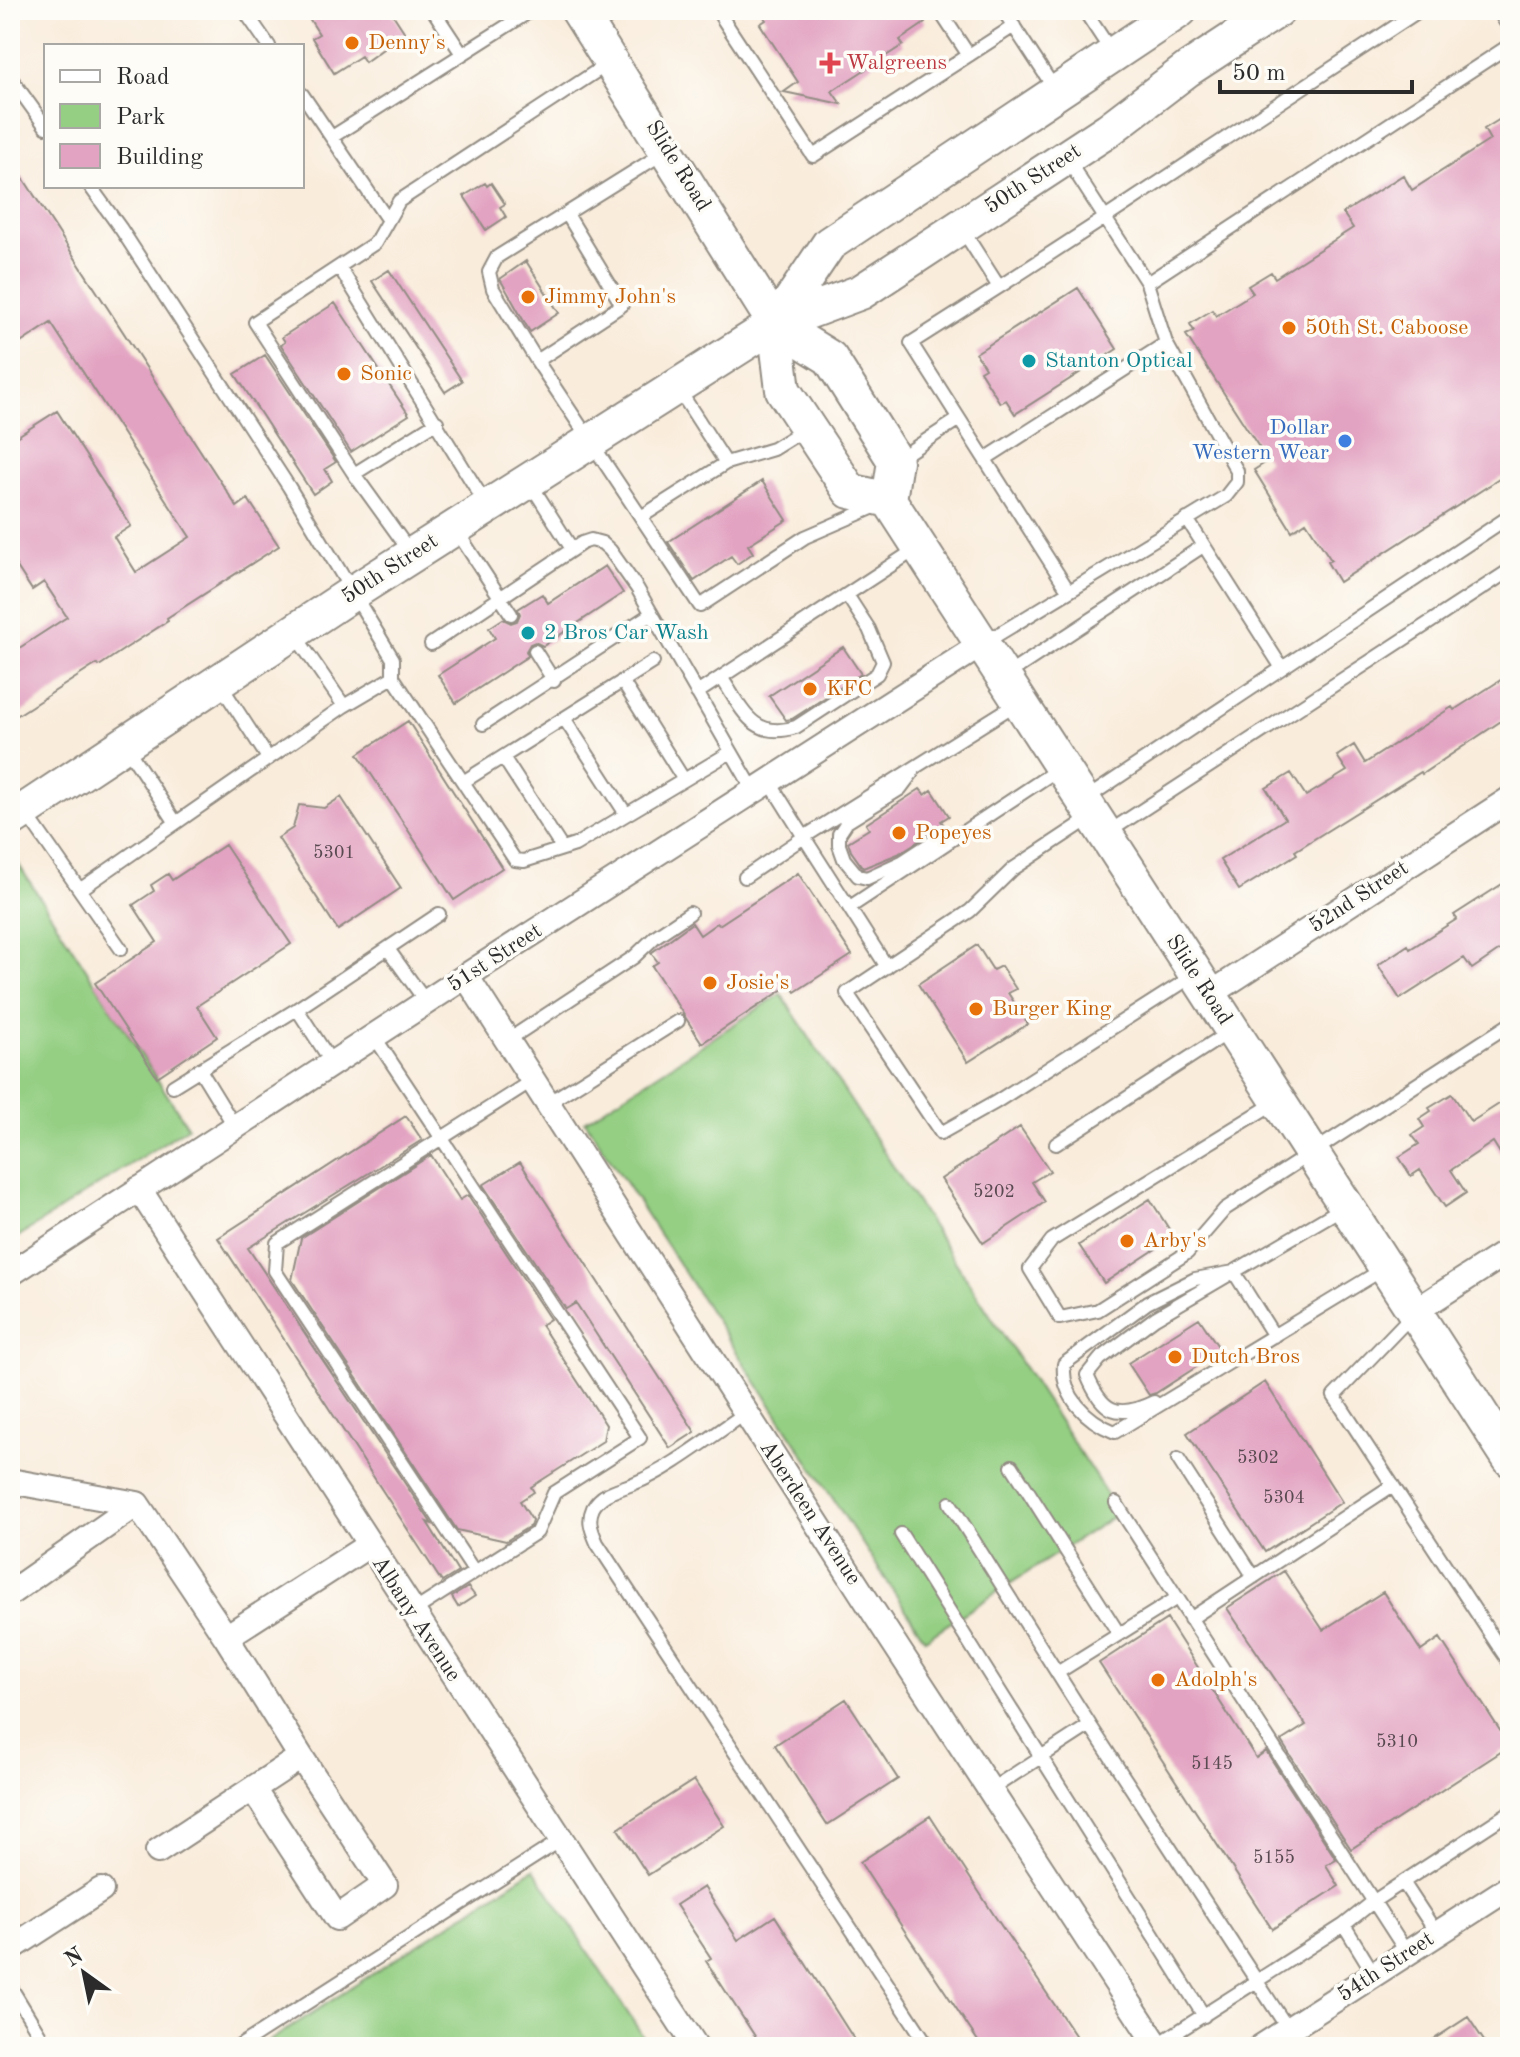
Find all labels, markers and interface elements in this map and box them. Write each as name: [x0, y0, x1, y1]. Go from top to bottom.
place label: Denny's: [368, 32, 446, 54]
marker: Denny's: [343, 34, 361, 52]
legend: [44, 44, 304, 188]
scale bar: [1220, 44, 1412, 94]
place label: Walgreens: [846, 52, 947, 74]
marker: Walgreens: [821, 54, 839, 72]
text: 50 m: [1232, 62, 1286, 86]
text: Road: [116, 66, 169, 90]
text: Park: [116, 106, 165, 130]
street label: Slide Road: [642, 117, 714, 215]
street label: 50th Street: [981, 140, 1085, 218]
text: Building: [116, 146, 203, 170]
place label: Jimmy John's: [544, 286, 676, 308]
marker: Jimmy John's: [519, 288, 537, 306]
place label: 50th St. Caboose: [1305, 317, 1468, 339]
marker: 50th St. Caboose: [1280, 319, 1298, 337]
place label: Stanton Optical: [1045, 350, 1193, 372]
marker: Stanton Optical: [1020, 352, 1038, 370]
place label: Sonic: [360, 363, 412, 385]
marker: Sonic: [335, 365, 353, 383]
place label: Dollar Western Wear: [1192, 417, 1329, 464]
marker: Dollar Western Wear: [1336, 432, 1354, 450]
street label: 50th Street: [338, 530, 442, 608]
place label: 2 Bros Car Wash: [544, 622, 709, 644]
marker: 2 Bros Car Wash: [519, 624, 537, 642]
place label: KFC: [826, 678, 872, 700]
marker: KFC: [801, 680, 819, 698]
place label: Popeyes: [915, 822, 992, 844]
marker: Popeyes: [890, 824, 908, 842]
house number: 5301: [313, 844, 355, 862]
street label: 52nd Street: [1305, 857, 1413, 937]
street label: 51st Street: [444, 920, 546, 996]
street label: Slide Road: [1162, 931, 1236, 1029]
place label: Josie's: [726, 972, 789, 994]
marker: Josie's: [701, 974, 719, 992]
place label: Burger King: [992, 998, 1112, 1020]
marker: Burger King: [967, 1000, 985, 1018]
house number: 5202: [973, 1183, 1015, 1201]
place label: Arby's: [1143, 1230, 1207, 1252]
marker: Arby's: [1118, 1232, 1136, 1250]
place label: Dutch Bros: [1191, 1346, 1300, 1368]
marker: Dutch Bros: [1166, 1348, 1184, 1366]
street label: Aberdeen Avenue: [755, 1437, 865, 1589]
house number: 5302: [1237, 1449, 1279, 1467]
house number: 5304: [1263, 1489, 1305, 1507]
street label: Albany Avenue: [367, 1552, 465, 1686]
place label: Adolph's: [1174, 1669, 1257, 1691]
marker: Adolph's: [1149, 1671, 1167, 1689]
house number: 5310: [1376, 1733, 1418, 1751]
house number: 5145: [1191, 1755, 1233, 1773]
house number: 5155: [1253, 1849, 1295, 1867]
street label: 54th Street: [1334, 1928, 1438, 2006]
north arrow: [44, 1933, 124, 2013]
text: N: [61, 1944, 87, 1972]

